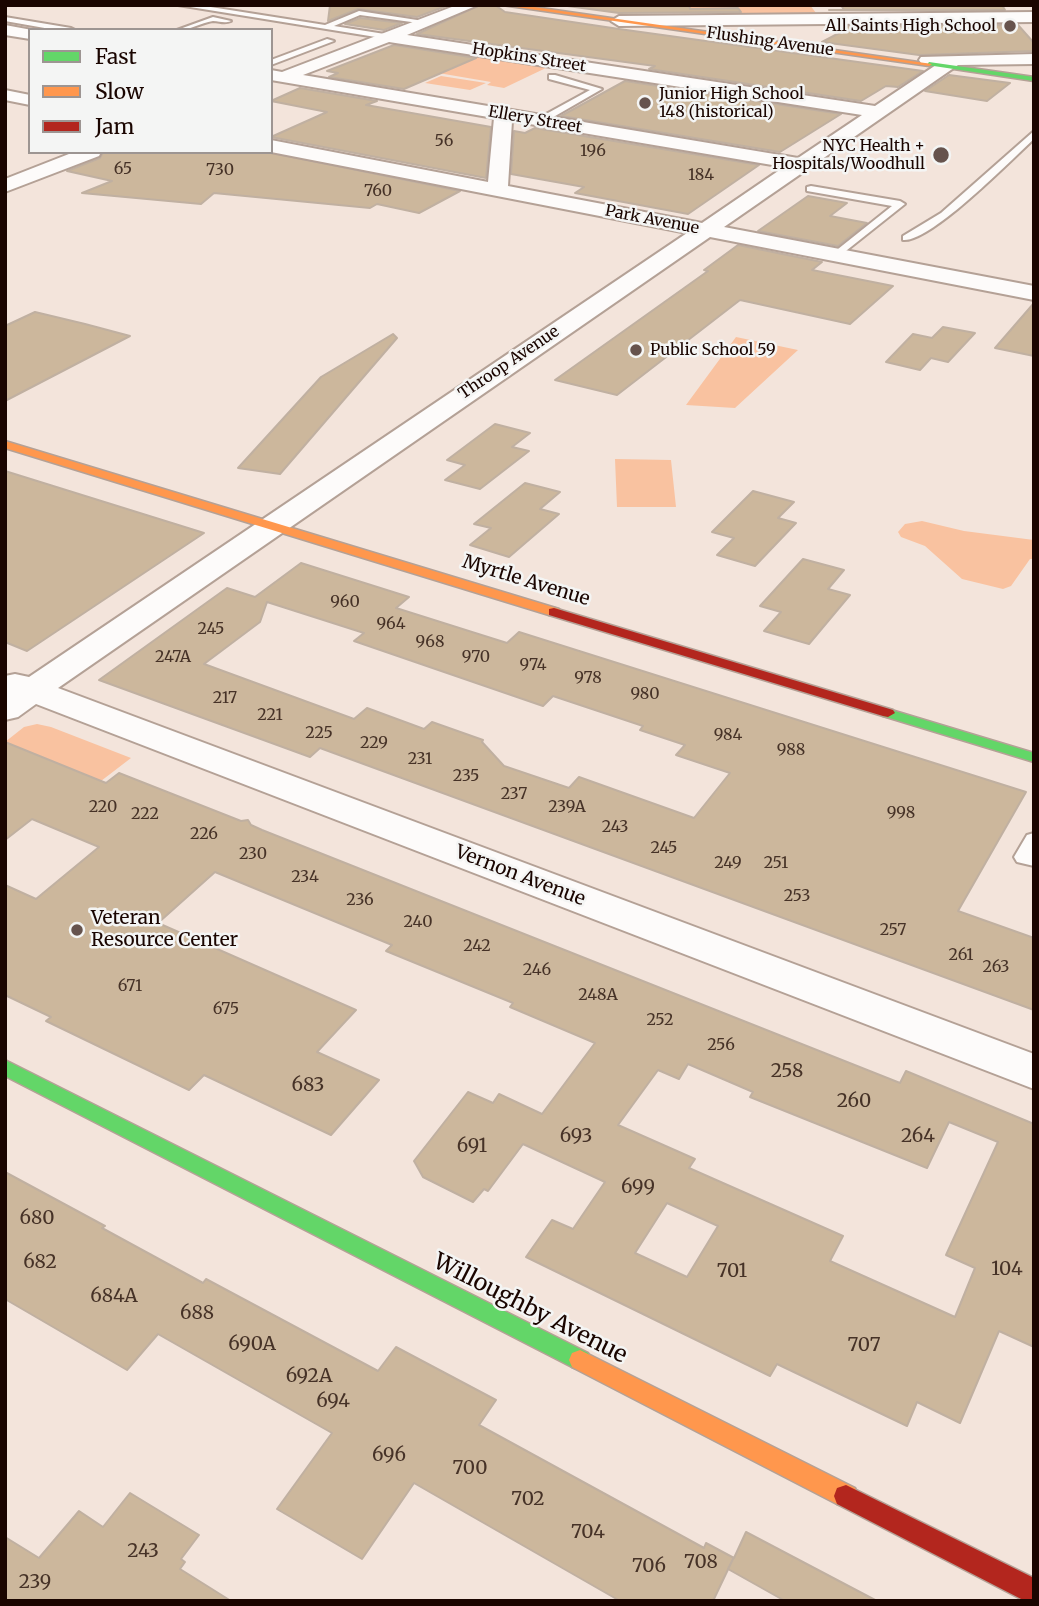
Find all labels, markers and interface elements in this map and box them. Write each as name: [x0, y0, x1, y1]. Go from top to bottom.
place label: All Saints High School: [825, 16, 996, 36]
marker: All Saints High School: [1002, 18, 1018, 34]
street label: Flushing Avenue: [705, 24, 835, 60]
legend: [28, 28, 273, 154]
street label: Hopkins Street: [471, 40, 587, 76]
text: Fast: [95, 43, 137, 70]
text: Slow: [95, 78, 144, 105]
place label: Junior High School 148 (historical): [659, 84, 804, 122]
marker: Junior High School 148 (historical): [637, 95, 653, 111]
street label: Ellery Street: [487, 102, 583, 138]
text: Jam: [95, 113, 134, 140]
house number: 56: [435, 131, 453, 151]
place label: NYC Health + Hospitals/Woodhull: [772, 136, 925, 174]
house number: 196: [580, 141, 606, 161]
marker: NYC Health + Hospitals/Woodhull: [931, 145, 951, 165]
house number: 65: [114, 159, 132, 179]
house number: 730: [206, 160, 234, 180]
house number: 184: [688, 165, 714, 185]
house number: 760: [364, 181, 392, 201]
street label: Park Avenue: [603, 201, 701, 239]
street label: Throop Avenue: [455, 322, 563, 404]
place label: Public School 59: [650, 340, 776, 360]
marker: Public School 59: [628, 342, 644, 358]
street label: Myrtle Avenue: [460, 551, 592, 611]
house number: 960: [330, 592, 360, 612]
house number: 964: [376, 614, 406, 634]
house number: 245: [198, 619, 224, 639]
house number: 968: [416, 632, 444, 652]
house number: 247A: [155, 647, 191, 667]
house number: 970: [462, 647, 490, 667]
house number: 974: [520, 655, 546, 675]
house number: 978: [574, 668, 602, 688]
house number: 980: [630, 684, 660, 704]
house number: 217: [213, 688, 237, 708]
house number: 221: [257, 705, 283, 725]
house number: 225: [305, 723, 333, 743]
house number: 984: [714, 725, 742, 745]
house number: 229: [360, 733, 388, 753]
house number: 988: [777, 740, 805, 760]
house number: 231: [408, 749, 432, 769]
house number: 235: [453, 766, 479, 786]
house number: 237: [501, 784, 527, 804]
house number: 220: [89, 797, 117, 817]
house number: 239A: [548, 797, 586, 817]
house number: 998: [887, 803, 915, 823]
house number: 222: [131, 804, 159, 824]
house number: 243: [602, 817, 628, 837]
house number: 226: [190, 824, 218, 844]
house number: 245: [651, 838, 677, 858]
street label: Vernon Avenue: [452, 841, 588, 911]
house number: 230: [239, 844, 267, 864]
house number: 249: [714, 853, 742, 873]
house number: 251: [764, 853, 788, 873]
house number: 234: [291, 867, 319, 887]
house number: 253: [784, 886, 810, 906]
house number: 236: [346, 890, 374, 910]
place label: Veteran Resource Center: [91, 908, 238, 952]
house number: 240: [404, 912, 432, 932]
house number: 257: [880, 920, 906, 940]
marker: Veteran Resource Center: [69, 922, 85, 938]
house number: 242: [463, 936, 491, 956]
house number: 261: [949, 945, 973, 965]
house number: 263: [983, 957, 1009, 977]
house number: 246: [523, 960, 551, 980]
house number: 671: [118, 976, 142, 996]
house number: 248A: [578, 985, 618, 1005]
house number: 675: [213, 999, 239, 1019]
house number: 252: [646, 1010, 674, 1030]
house number: 256: [707, 1035, 735, 1055]
house number: 258: [771, 1061, 803, 1083]
house number: 683: [292, 1075, 324, 1097]
house number: 260: [837, 1091, 871, 1113]
house number: 693: [560, 1126, 592, 1148]
house number: 264: [901, 1126, 935, 1148]
house number: 691: [457, 1136, 487, 1158]
house number: 699: [621, 1177, 655, 1199]
house number: 680: [20, 1208, 54, 1230]
street label: Willoughby Avenue: [429, 1248, 631, 1370]
house number: 682: [23, 1252, 57, 1274]
house number: 104: [991, 1259, 1023, 1281]
house number: 701: [717, 1261, 747, 1283]
house number: 684A: [90, 1286, 138, 1308]
house number: 688: [180, 1303, 214, 1325]
house number: 690A: [228, 1334, 276, 1356]
house number: 707: [848, 1335, 880, 1357]
house number: 692A: [286, 1366, 332, 1388]
house number: 694: [316, 1391, 350, 1413]
house number: 696: [372, 1445, 406, 1467]
house number: 700: [453, 1458, 487, 1480]
house number: 702: [511, 1489, 545, 1511]
house number: 704: [571, 1522, 605, 1544]
house number: 243: [127, 1541, 159, 1563]
house number: 708: [684, 1552, 718, 1574]
house number: 706: [632, 1556, 666, 1578]
house number: 239: [19, 1572, 51, 1594]

